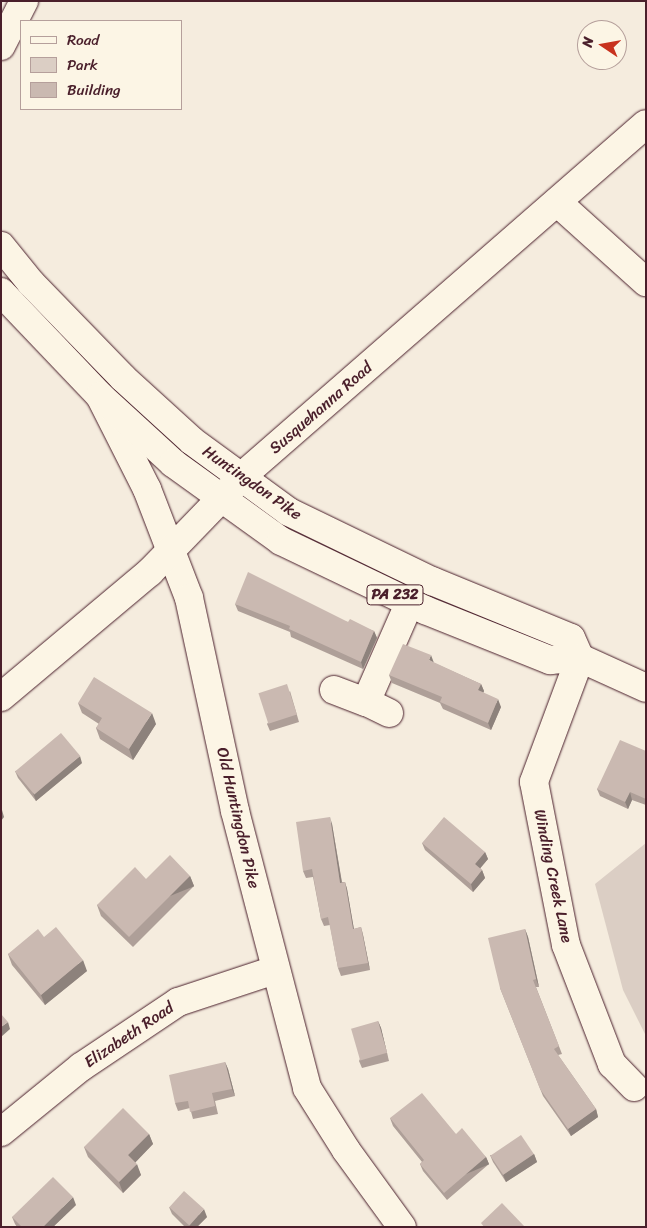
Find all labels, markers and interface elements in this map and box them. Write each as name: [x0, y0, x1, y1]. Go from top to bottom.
legend: [20, 20, 182, 110]
north arrow: [577, 20, 627, 70]
text: Road: [67, 27, 99, 53]
text: N: [575, 35, 601, 49]
text: Park: [67, 52, 98, 78]
text: Building: [67, 77, 121, 103]
street label: Susquehanna Road: [266, 358, 376, 458]
street label: Huntingdon Pike: [199, 442, 305, 524]
road number: PA 232: [366, 582, 424, 608]
street label: Old Huntingdon Pike: [212, 746, 264, 890]
street label: Winding Creek Lane: [529, 807, 577, 945]
street label: Elizabeth Road: [81, 998, 177, 1072]

